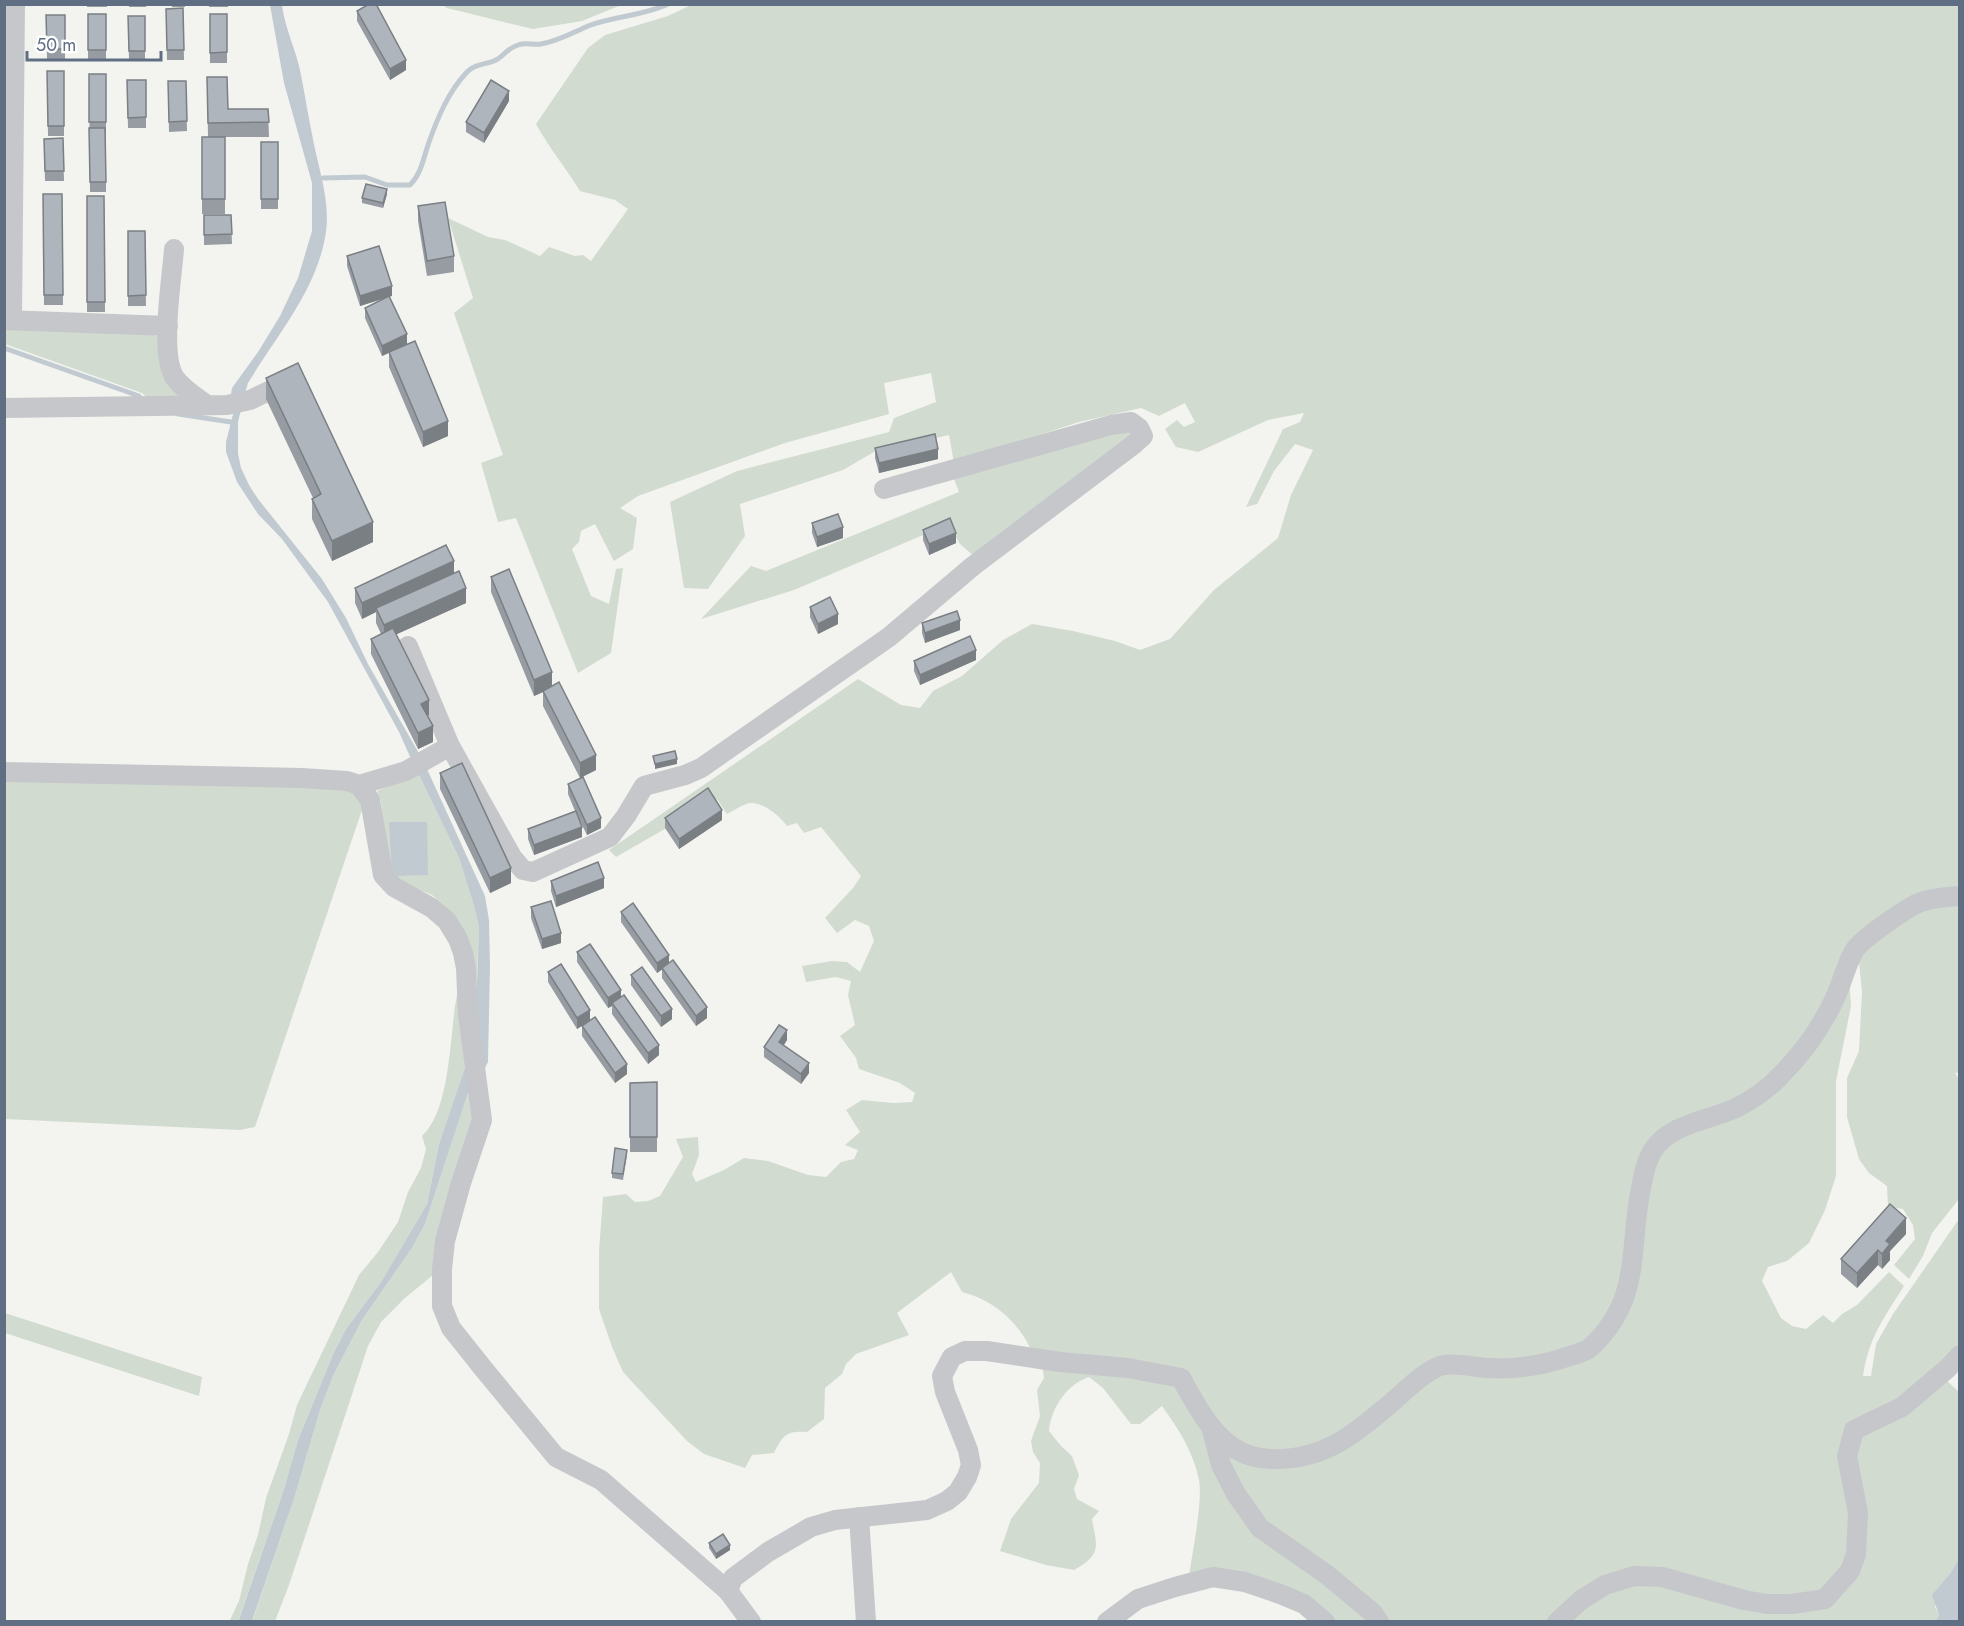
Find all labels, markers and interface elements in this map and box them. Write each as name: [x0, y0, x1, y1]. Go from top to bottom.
scale bar: [27, 24, 160, 62]
text: 50 m: [36, 32, 76, 58]

